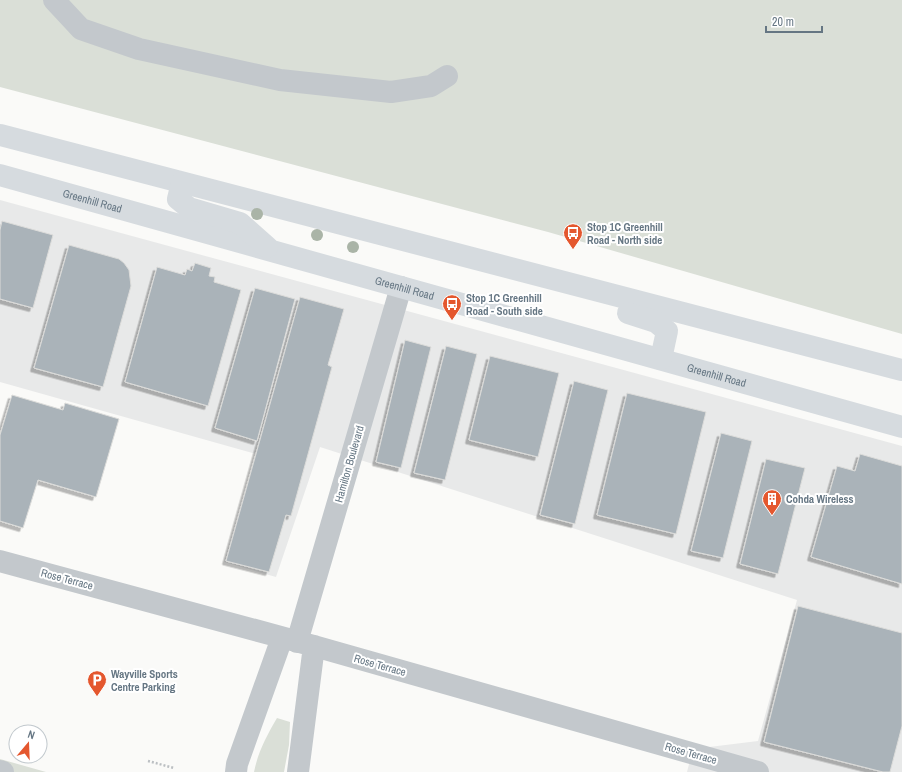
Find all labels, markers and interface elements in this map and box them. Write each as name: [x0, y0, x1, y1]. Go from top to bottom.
scale bar: [766, 8, 822, 34]
text: 20 m: [772, 14, 794, 30]
street label: Greenhill Road: [61, 186, 124, 216]
place label: Stop 1C Greenhill Road - North side: [587, 220, 663, 247]
bus stop icon: Stop 1C Greenhill Road - North side: [562, 222, 584, 250]
street label: Greenhill Road: [373, 273, 436, 303]
place label: Stop 1C Greenhill Road - South side: [466, 291, 543, 318]
bus stop icon: Stop 1C Greenhill Road - South side: [441, 293, 463, 321]
street label: Greenhill Road: [685, 360, 748, 390]
street label: Hamilton Boulevard: [331, 424, 367, 504]
building icon: Cohda Wireless: [761, 488, 783, 516]
place label: Cohda Wireless: [786, 492, 854, 506]
street label: Rose Terrace: [39, 565, 95, 593]
street label: Rose Terrace: [352, 651, 408, 679]
place label: Wayville Sports Centre Parking: [111, 667, 178, 694]
parking icon: Wayville Sports Centre Parking: [86, 669, 108, 697]
north arrow: [8, 724, 48, 764]
text: N: [26, 727, 37, 742]
street label: Rose Terrace: [663, 739, 719, 767]

